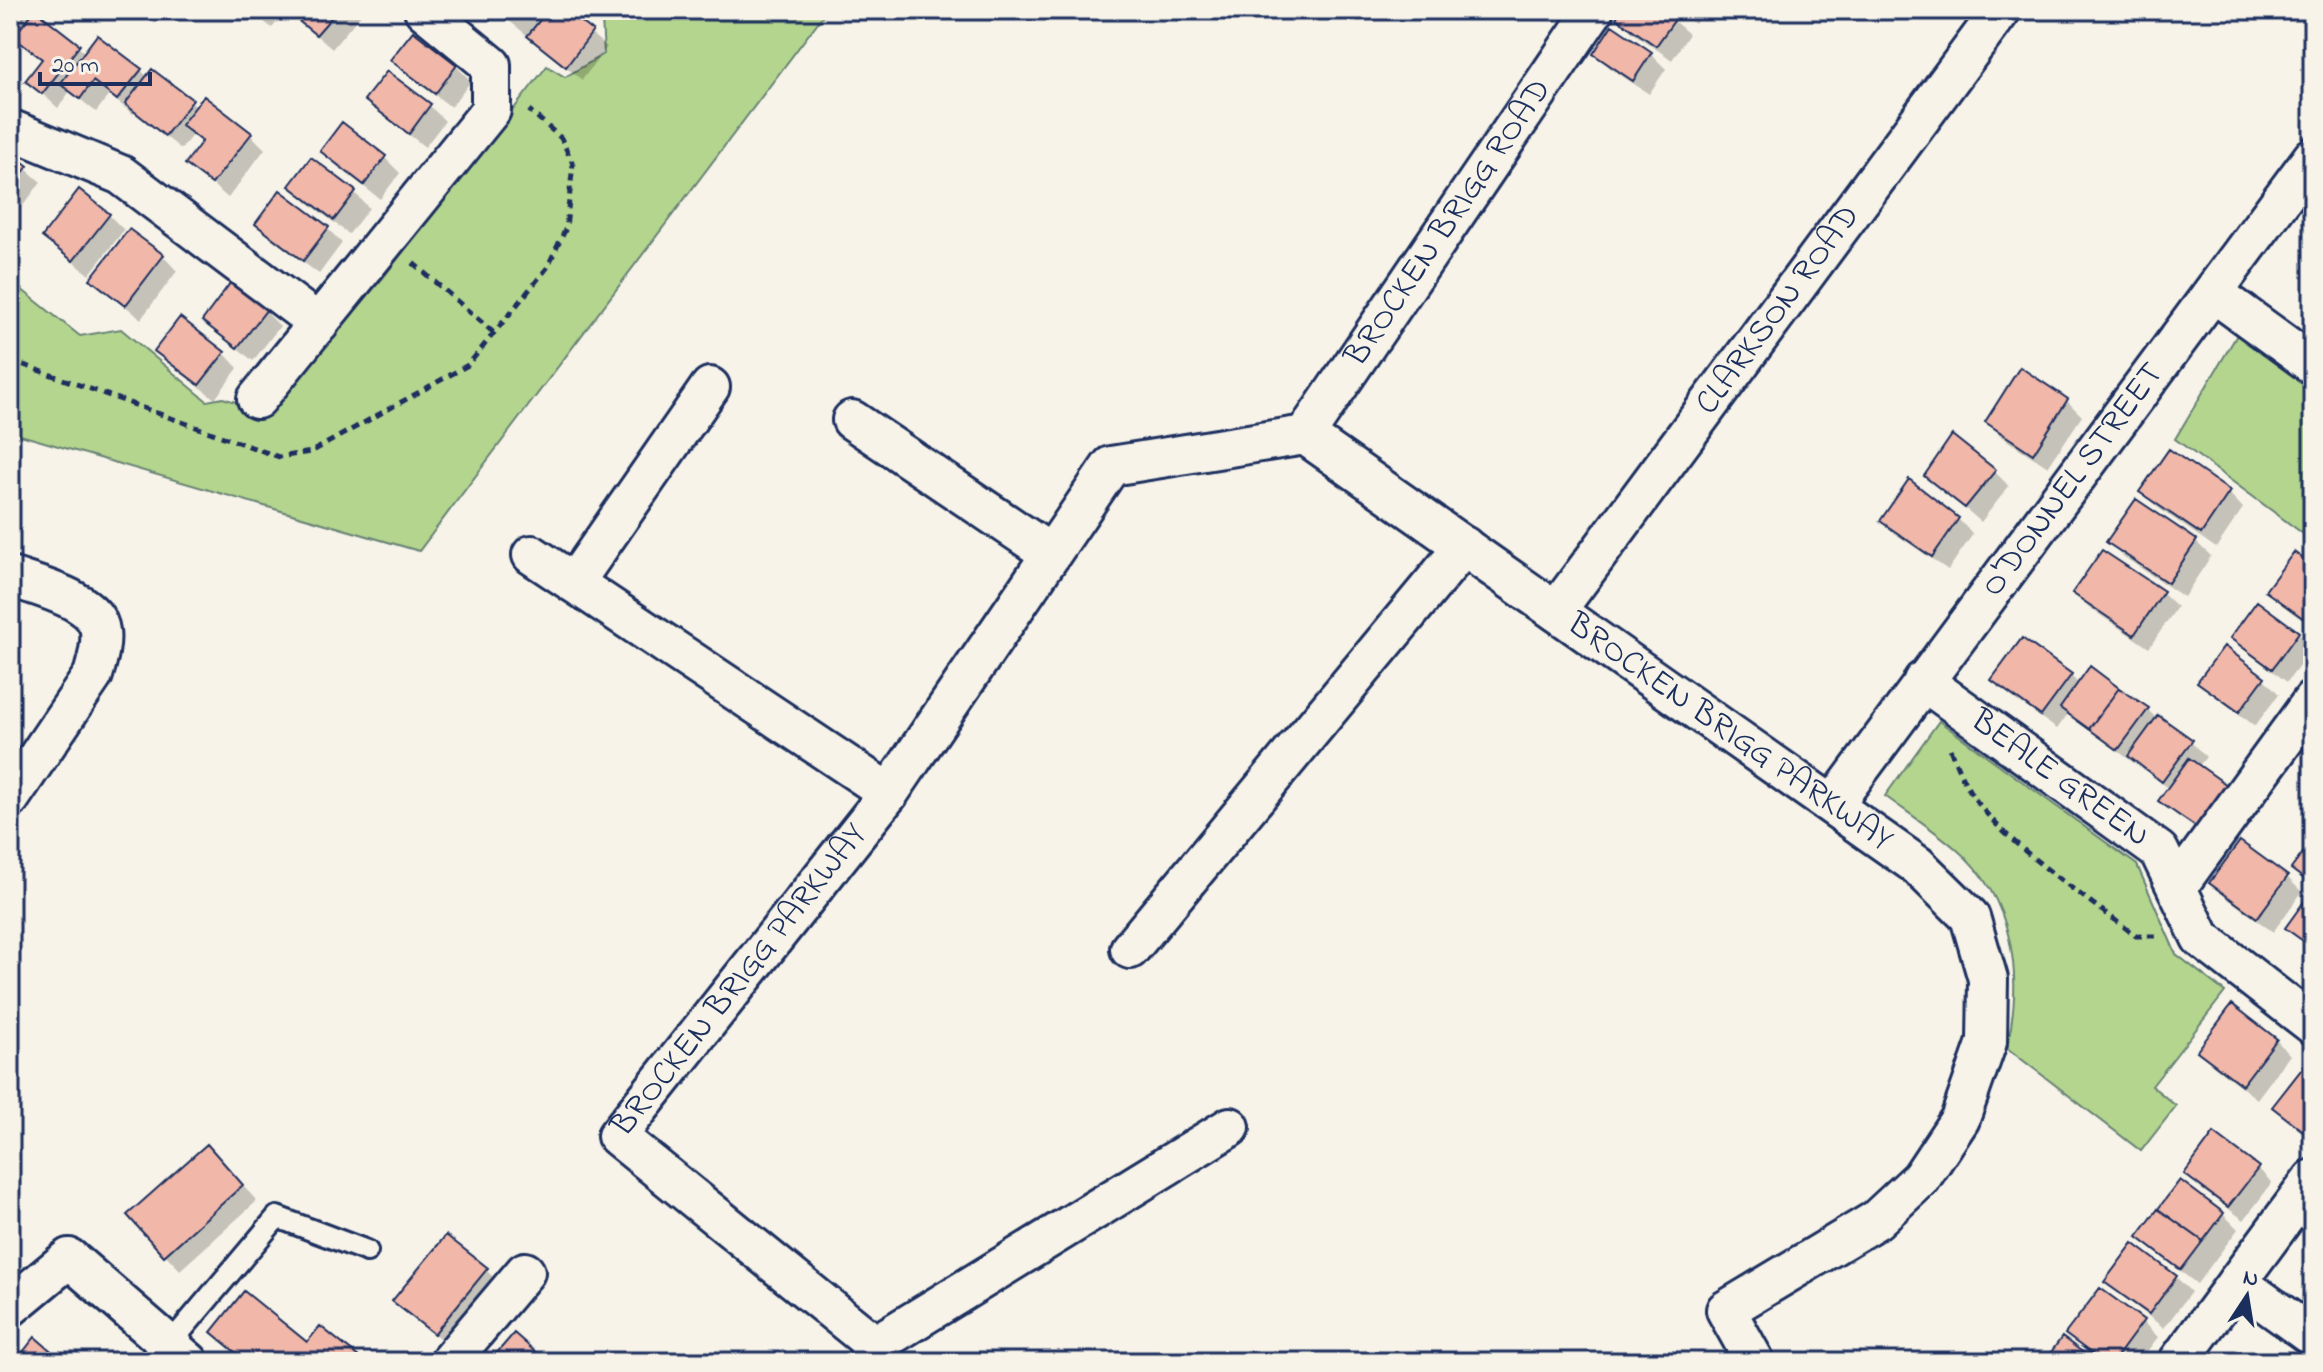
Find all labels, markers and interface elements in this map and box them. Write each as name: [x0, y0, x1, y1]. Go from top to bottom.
scale bar: [40, 36, 150, 86]
text: 20 m: [52, 49, 99, 84]
street label: BROCKEN BRIGG ROAD: [1332, 69, 1565, 378]
street label: CLARKSON ROAD: [1684, 195, 1873, 426]
street label: O'DONNEL STREET: [1970, 352, 2177, 608]
street label: BROCKEN BRIGG PARKWAY: [1555, 600, 1903, 865]
street label: BEALE GREEN: [1959, 697, 2159, 861]
street label: BROCKEN BRIGG PARKWAY: [599, 813, 880, 1149]
north arrow: [2207, 1256, 2287, 1336]
text: N: [2240, 1262, 2261, 1297]

